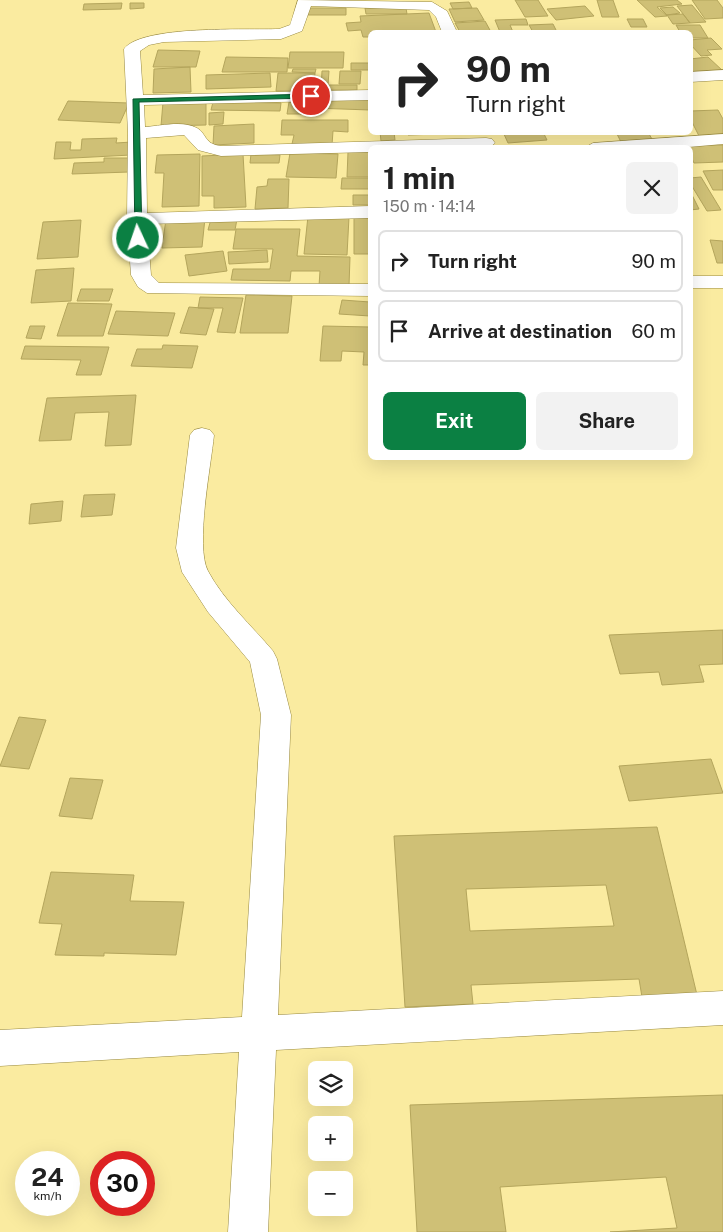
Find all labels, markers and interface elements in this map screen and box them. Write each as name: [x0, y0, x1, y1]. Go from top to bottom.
text: 90 m: [466, 49, 551, 90]
icon: right: [383, 50, 448, 115]
pin: [290, 75, 332, 117]
icon: arrive: [297, 82, 325, 110]
text: Turn right: [466, 91, 566, 117]
text: 1 min: [383, 160, 455, 196]
button: close: [626, 162, 678, 214]
text: 150 m · 14:14: [383, 197, 475, 216]
position arrow: [111, 211, 163, 263]
icon: right: [385, 247, 413, 275]
text: Turn right: [428, 250, 517, 272]
text: 90 m: [632, 250, 676, 272]
icon: arrive: [385, 317, 413, 345]
text: Arrive at destination: [428, 320, 612, 342]
text: 60 m: [632, 320, 676, 342]
button: Exit: [383, 392, 526, 450]
button: Share: [536, 392, 678, 450]
map controls: [308, 1061, 353, 1216]
button: layers: [308, 1061, 353, 1106]
button: +: [308, 1116, 353, 1161]
speed limit sign: 30: [90, 1151, 155, 1216]
text: 24: [31, 1162, 64, 1192]
button: −: [308, 1171, 353, 1216]
text: km/h: [33, 1189, 62, 1203]

